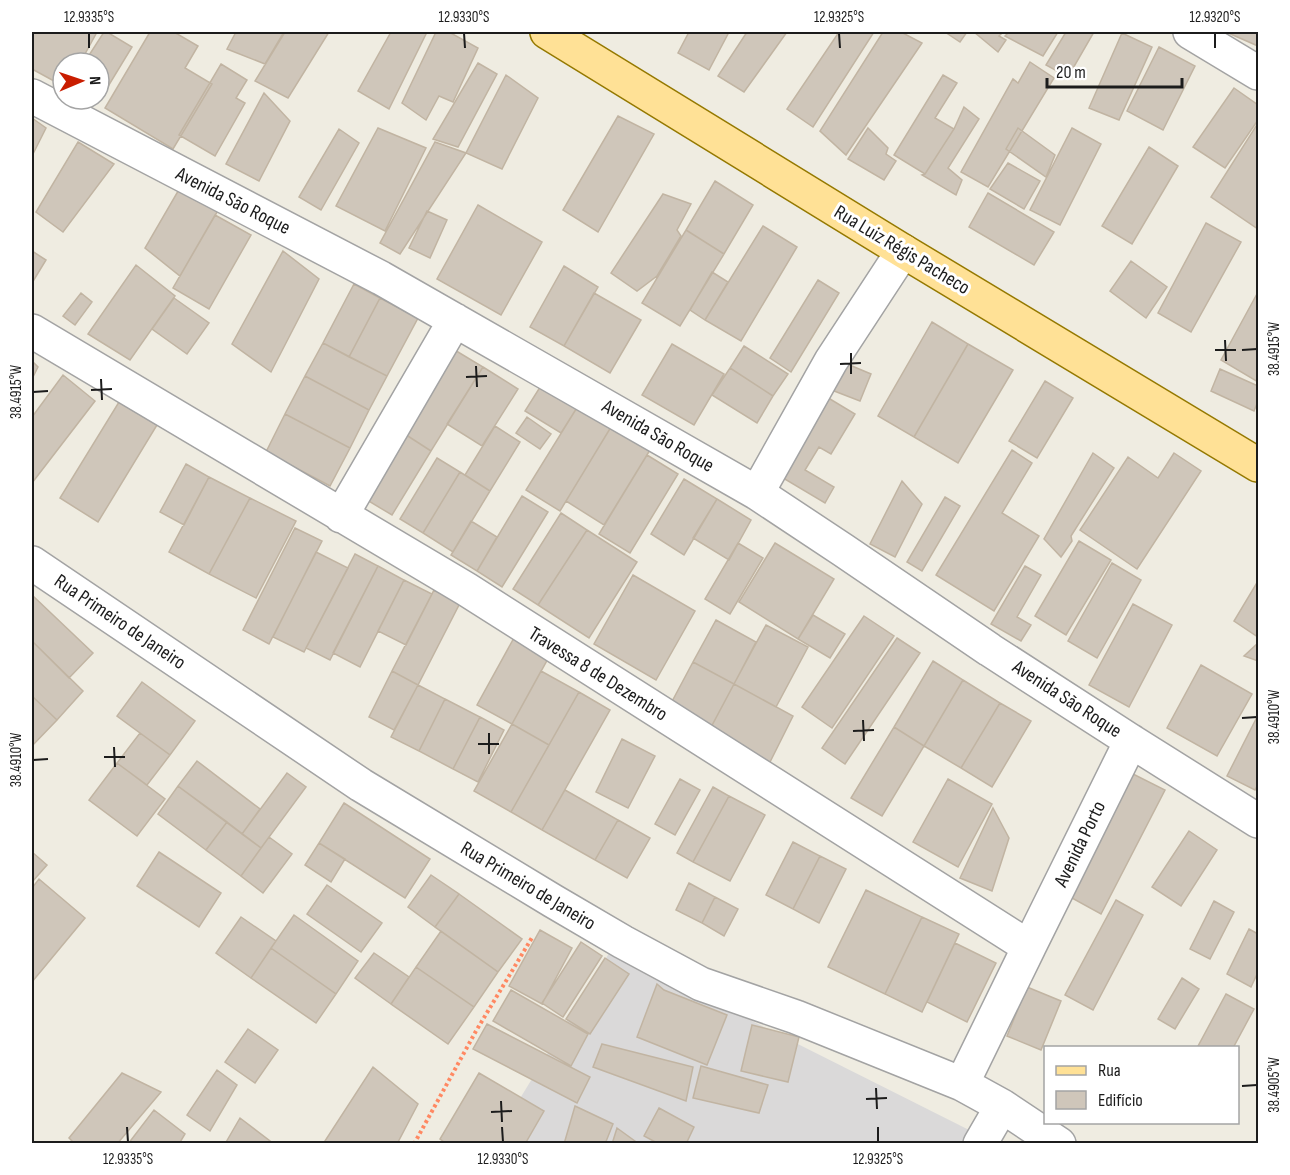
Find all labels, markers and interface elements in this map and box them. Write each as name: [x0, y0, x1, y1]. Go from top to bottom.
text: 12.9335°S: [64, 8, 114, 27]
text: 12.9330°S: [439, 8, 489, 27]
text: 12.9325°S: [814, 8, 864, 27]
text: 12.9320°S: [1190, 8, 1240, 27]
north arrow: [51, 51, 111, 111]
scale bar: [1047, 51, 1182, 89]
text: 20 m: [1056, 62, 1086, 83]
text: N: [85, 76, 104, 85]
street label: Avenida São Roque: [171, 161, 294, 240]
street label: Rua Luiz Régis Pacheco: [830, 200, 974, 300]
text: 38.4915°W: [1265, 322, 1284, 376]
text: 38.4915°W: [7, 365, 26, 419]
street label: Avenida São Roque: [597, 394, 718, 478]
street label: Rua Primeiro de Janeiro: [50, 569, 190, 675]
street label: Travessa 8 de Dezembro: [524, 622, 672, 726]
street label: Avenida São Roque: [1007, 654, 1126, 743]
text: 38.4910°W: [1265, 689, 1284, 744]
text: 38.4910°W: [7, 732, 26, 787]
street label: Avenida Porto: [1049, 797, 1111, 892]
street label: Rua Primeiro de Janeiro: [456, 836, 600, 936]
legend: [1044, 1046, 1239, 1124]
text: 38.4905°W: [1265, 1057, 1284, 1113]
text: Rua: [1098, 1060, 1121, 1081]
text: Edifício: [1098, 1090, 1143, 1111]
text: 12.9335°S: [103, 1150, 153, 1169]
text: 12.9330°S: [478, 1150, 528, 1169]
text: 12.9325°S: [853, 1150, 903, 1169]

